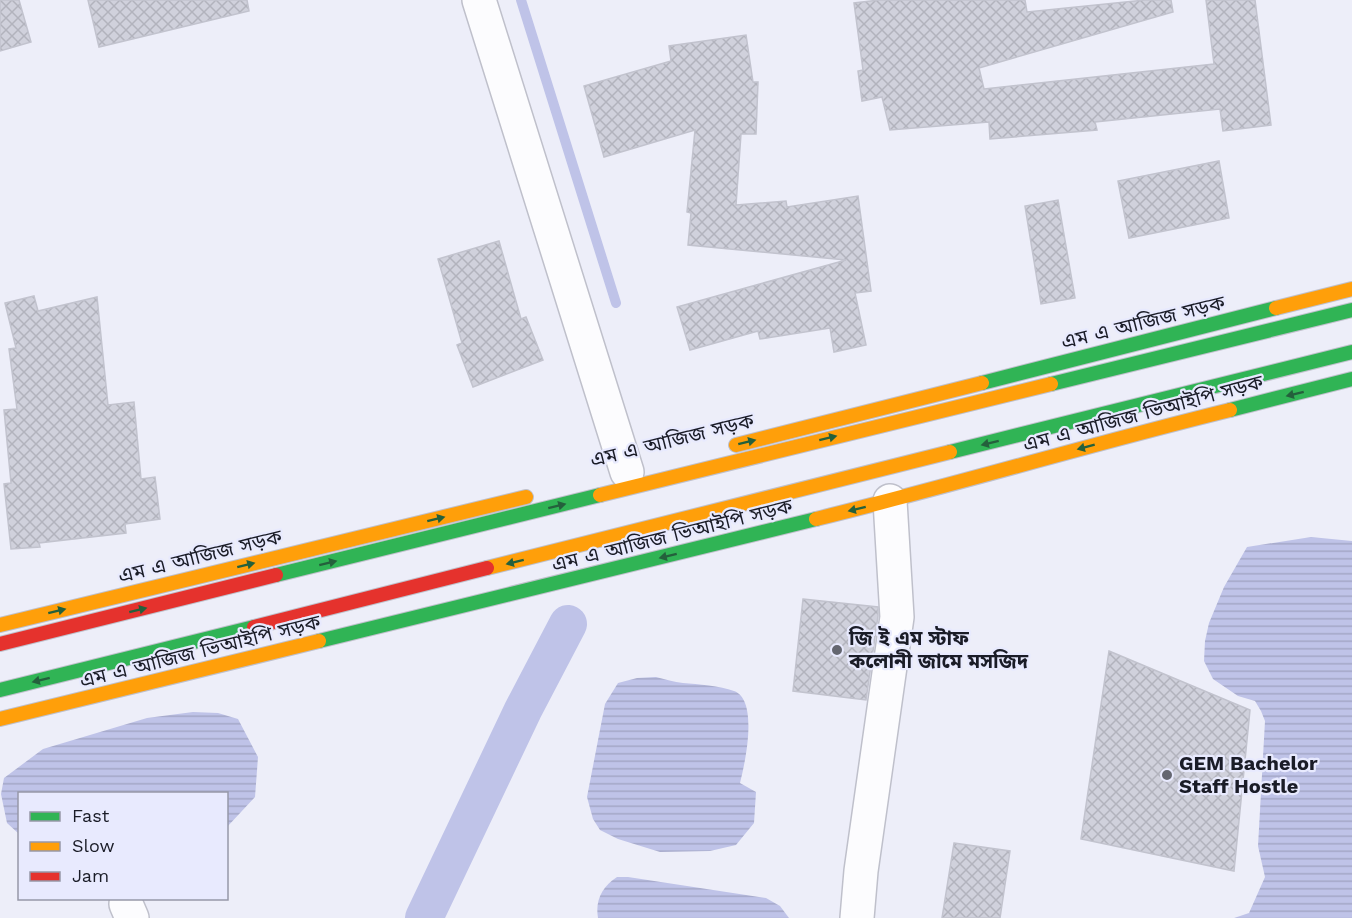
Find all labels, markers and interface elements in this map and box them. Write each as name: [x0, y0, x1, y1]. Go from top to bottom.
street label: এম এ আজিজ সড়ক: [1059, 290, 1228, 354]
street label: এম এ আজিজ ভিআইপি সড়ক: [1020, 369, 1266, 457]
one-way arrow: [1286, 389, 1304, 399]
street label: এম এ আজিজ সড়ক: [588, 408, 757, 472]
one-way arrow: [819, 433, 837, 443]
one-way arrow: [738, 436, 757, 446]
one-way arrow: [981, 439, 999, 449]
one-way arrow: [1077, 443, 1095, 452]
street label: এম এ আজিজ ভিআইপি সড়ক: [549, 493, 796, 577]
one-way arrow: [548, 500, 567, 510]
one-way arrow: [848, 505, 866, 515]
one-way arrow: [427, 513, 445, 523]
street label: এম এ আজিজ সড়ক: [116, 524, 285, 588]
one-way arrow: [659, 552, 677, 562]
one-way arrow: [318, 557, 337, 567]
one-way arrow: [506, 557, 525, 567]
one-way arrow: [237, 559, 256, 569]
one-way arrow: [48, 605, 66, 615]
one-way arrow: [129, 605, 147, 614]
street label: এম এ আজিজ ভিআইপি সড়ক: [77, 609, 324, 693]
place label: জি ই এম স্টাফ কলোনী জামে মসজিদ: [848, 626, 1029, 673]
marker: জি ই এম স্টাফ কলোনী জামে মসজিদ: [830, 643, 844, 657]
one-way arrow: [32, 675, 50, 685]
place label: GEM Bachelor Staff Hostle: [1179, 751, 1318, 798]
marker: GEM Bachelor Staff Hostle: [1160, 768, 1174, 782]
legend: [18, 792, 228, 900]
text: Fast: [72, 805, 110, 826]
text: Slow: [72, 835, 115, 856]
text: Jam: [72, 865, 109, 886]

